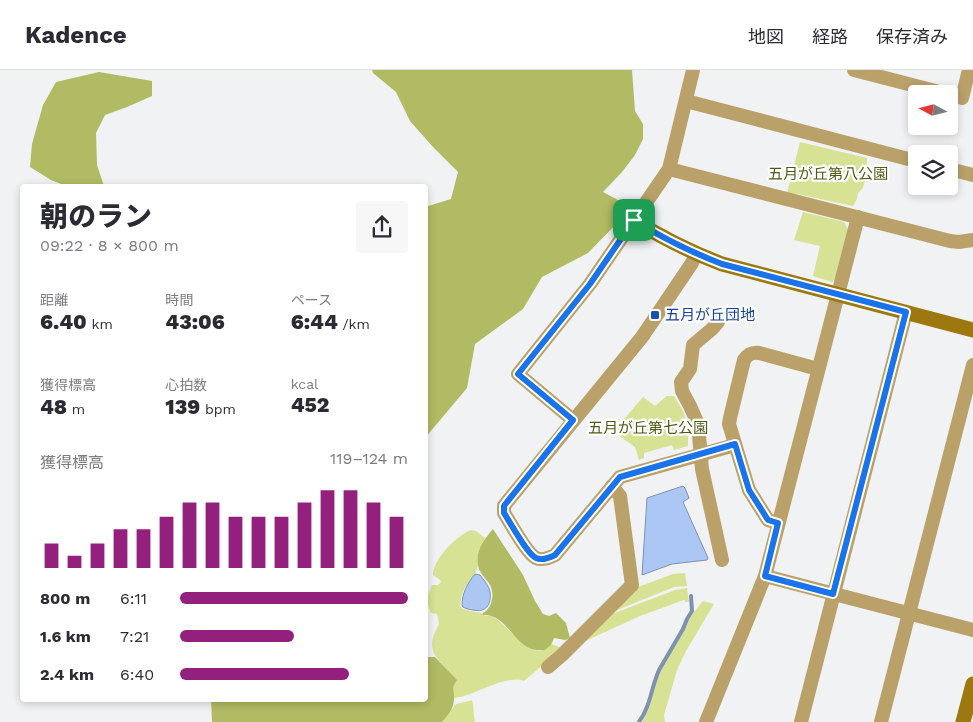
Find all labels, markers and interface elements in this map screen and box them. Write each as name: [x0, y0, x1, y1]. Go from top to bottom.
text: Kadence: [25, 21, 127, 49]
text: 地図: [748, 26, 784, 47]
text: 経路: [812, 26, 848, 47]
text: 保存済み: [876, 26, 948, 47]
north arrow: [908, 85, 958, 135]
map controls: [908, 85, 958, 195]
button: layers: [908, 145, 958, 195]
park label: 五月が丘第八公園: [768, 165, 888, 183]
pin: [613, 199, 655, 241]
text: 朝のラン: [40, 200, 152, 233]
button: share: [356, 201, 408, 253]
icon: arrive: [620, 206, 648, 234]
text: 09:22 · 8 × 800 m: [40, 236, 179, 255]
text: 距離: [40, 292, 68, 308]
text: 時間: [165, 292, 193, 308]
text: ペース: [291, 292, 332, 308]
place label: 五月が丘団地: [665, 306, 755, 324]
text: 6.40: [40, 309, 87, 334]
text: 43:06: [165, 309, 225, 334]
text: 6:44: [291, 309, 338, 334]
marker: 五月が丘団地: [649, 309, 661, 321]
text: km: [87, 316, 113, 332]
text: /km: [338, 316, 370, 332]
text: kcal: [291, 376, 318, 392]
text: 獲得標高: [40, 377, 96, 393]
text: 心拍数: [165, 377, 207, 393]
text: 452: [291, 392, 329, 417]
text: 48: [40, 394, 67, 419]
text: 139: [165, 394, 200, 419]
text: m: [67, 401, 85, 417]
text: bpm: [200, 401, 236, 417]
park label: 五月が丘第七公園: [588, 419, 708, 437]
text: 119–124 m: [330, 449, 408, 468]
text: 獲得標高: [40, 453, 104, 472]
text: 800 m: [40, 589, 90, 608]
text: 6:11: [120, 589, 147, 608]
text: 1.6 km: [40, 627, 91, 646]
text: 7:21: [120, 627, 149, 646]
text: 2.4 km: [40, 665, 94, 684]
text: 6:40: [120, 665, 154, 684]

